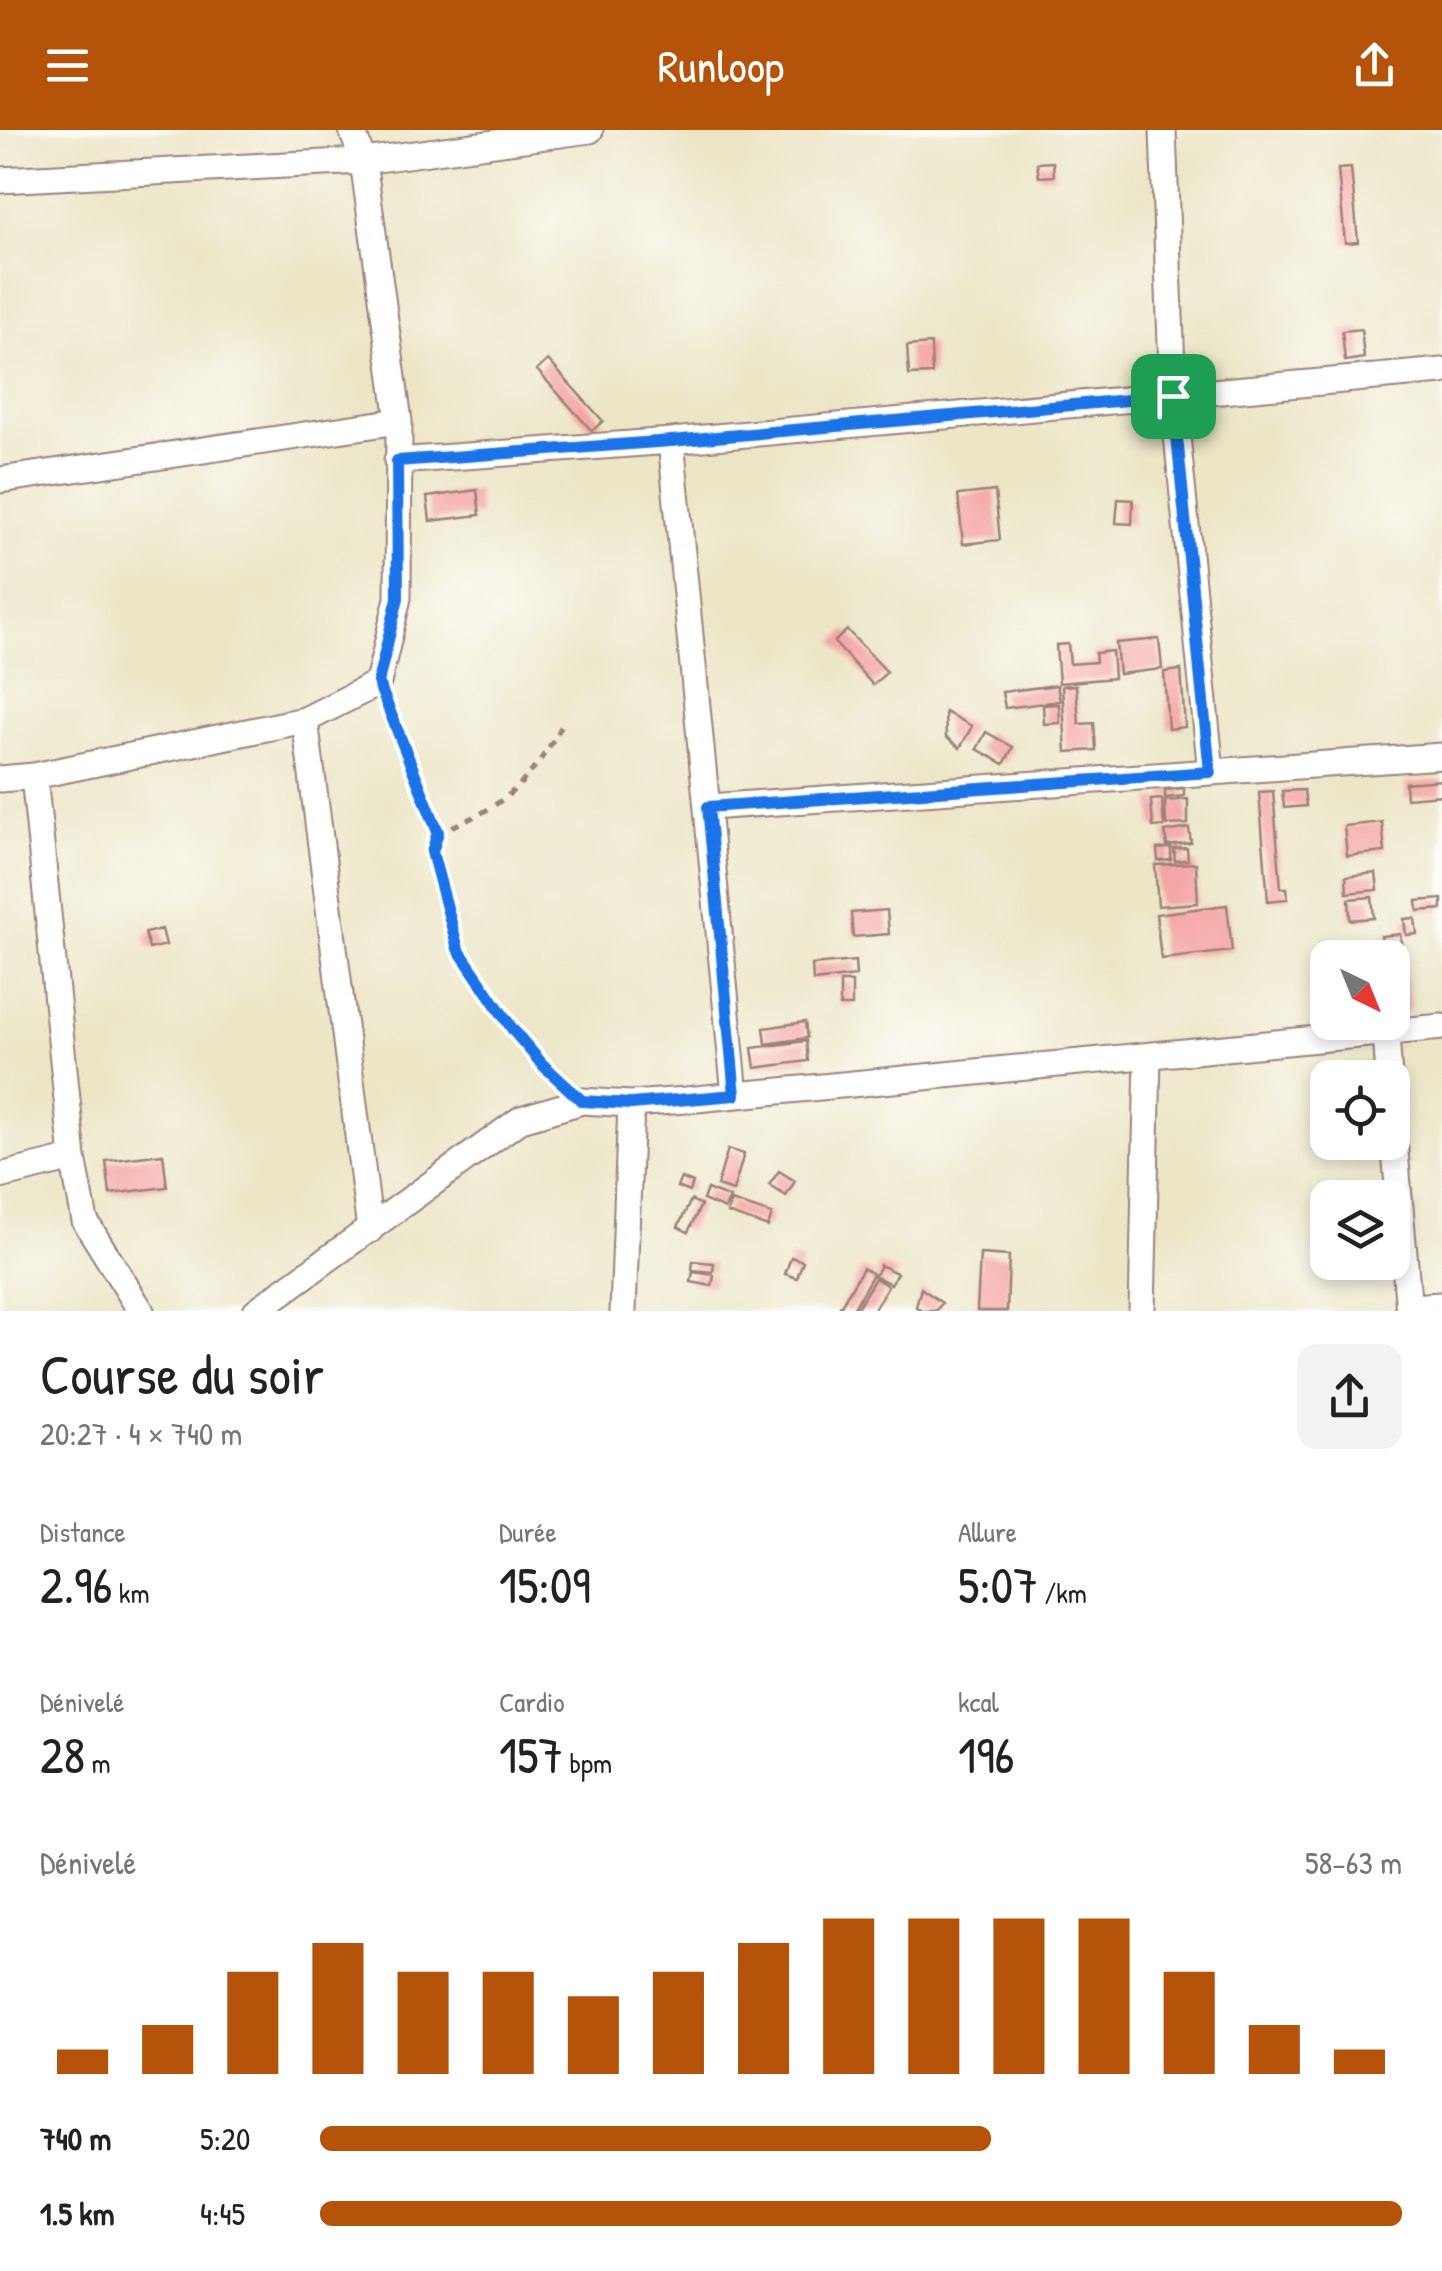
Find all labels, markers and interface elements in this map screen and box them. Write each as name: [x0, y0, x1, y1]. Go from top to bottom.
text: Runloop: [658, 35, 784, 96]
icon: menu: [40, 38, 95, 93]
icon: share: [1347, 38, 1402, 93]
pin: [1131, 354, 1216, 439]
icon: arrive: [1146, 369, 1201, 424]
north arrow: [1310, 940, 1410, 1040]
map controls: [1310, 940, 1410, 1280]
button: locate: [1310, 1060, 1410, 1160]
button: layers: [1310, 1180, 1410, 1280]
text: Course du soir: [40, 1337, 324, 1411]
button: share: [1297, 1344, 1402, 1449]
text: 20:27 · 4 × 740 m: [40, 1412, 242, 1455]
text: Distance: [40, 1513, 126, 1551]
text: Durée: [499, 1513, 557, 1551]
text: Allure: [958, 1513, 1017, 1551]
text: 2.96: [40, 1551, 112, 1619]
text: 15:09: [499, 1551, 591, 1619]
text: 5:07: [958, 1551, 1038, 1619]
text: km: [112, 1574, 150, 1612]
text: /km: [1038, 1574, 1087, 1612]
text: Dénivelé: [40, 1683, 124, 1721]
text: Cardio: [499, 1683, 565, 1721]
text: kcal: [958, 1683, 999, 1721]
text: 28: [40, 1721, 85, 1789]
text: 157: [499, 1721, 563, 1789]
text: 196: [958, 1721, 1014, 1789]
text: m: [85, 1744, 111, 1782]
text: bpm: [563, 1744, 612, 1782]
text: Dénivelé: [40, 1841, 136, 1884]
text: 58–63 m: [1305, 1841, 1402, 1884]
text: 740 m: [40, 2117, 111, 2160]
text: 5:20: [200, 2117, 250, 2160]
text: 1.5 km: [40, 2192, 114, 2235]
text: 4:45: [200, 2192, 245, 2235]

